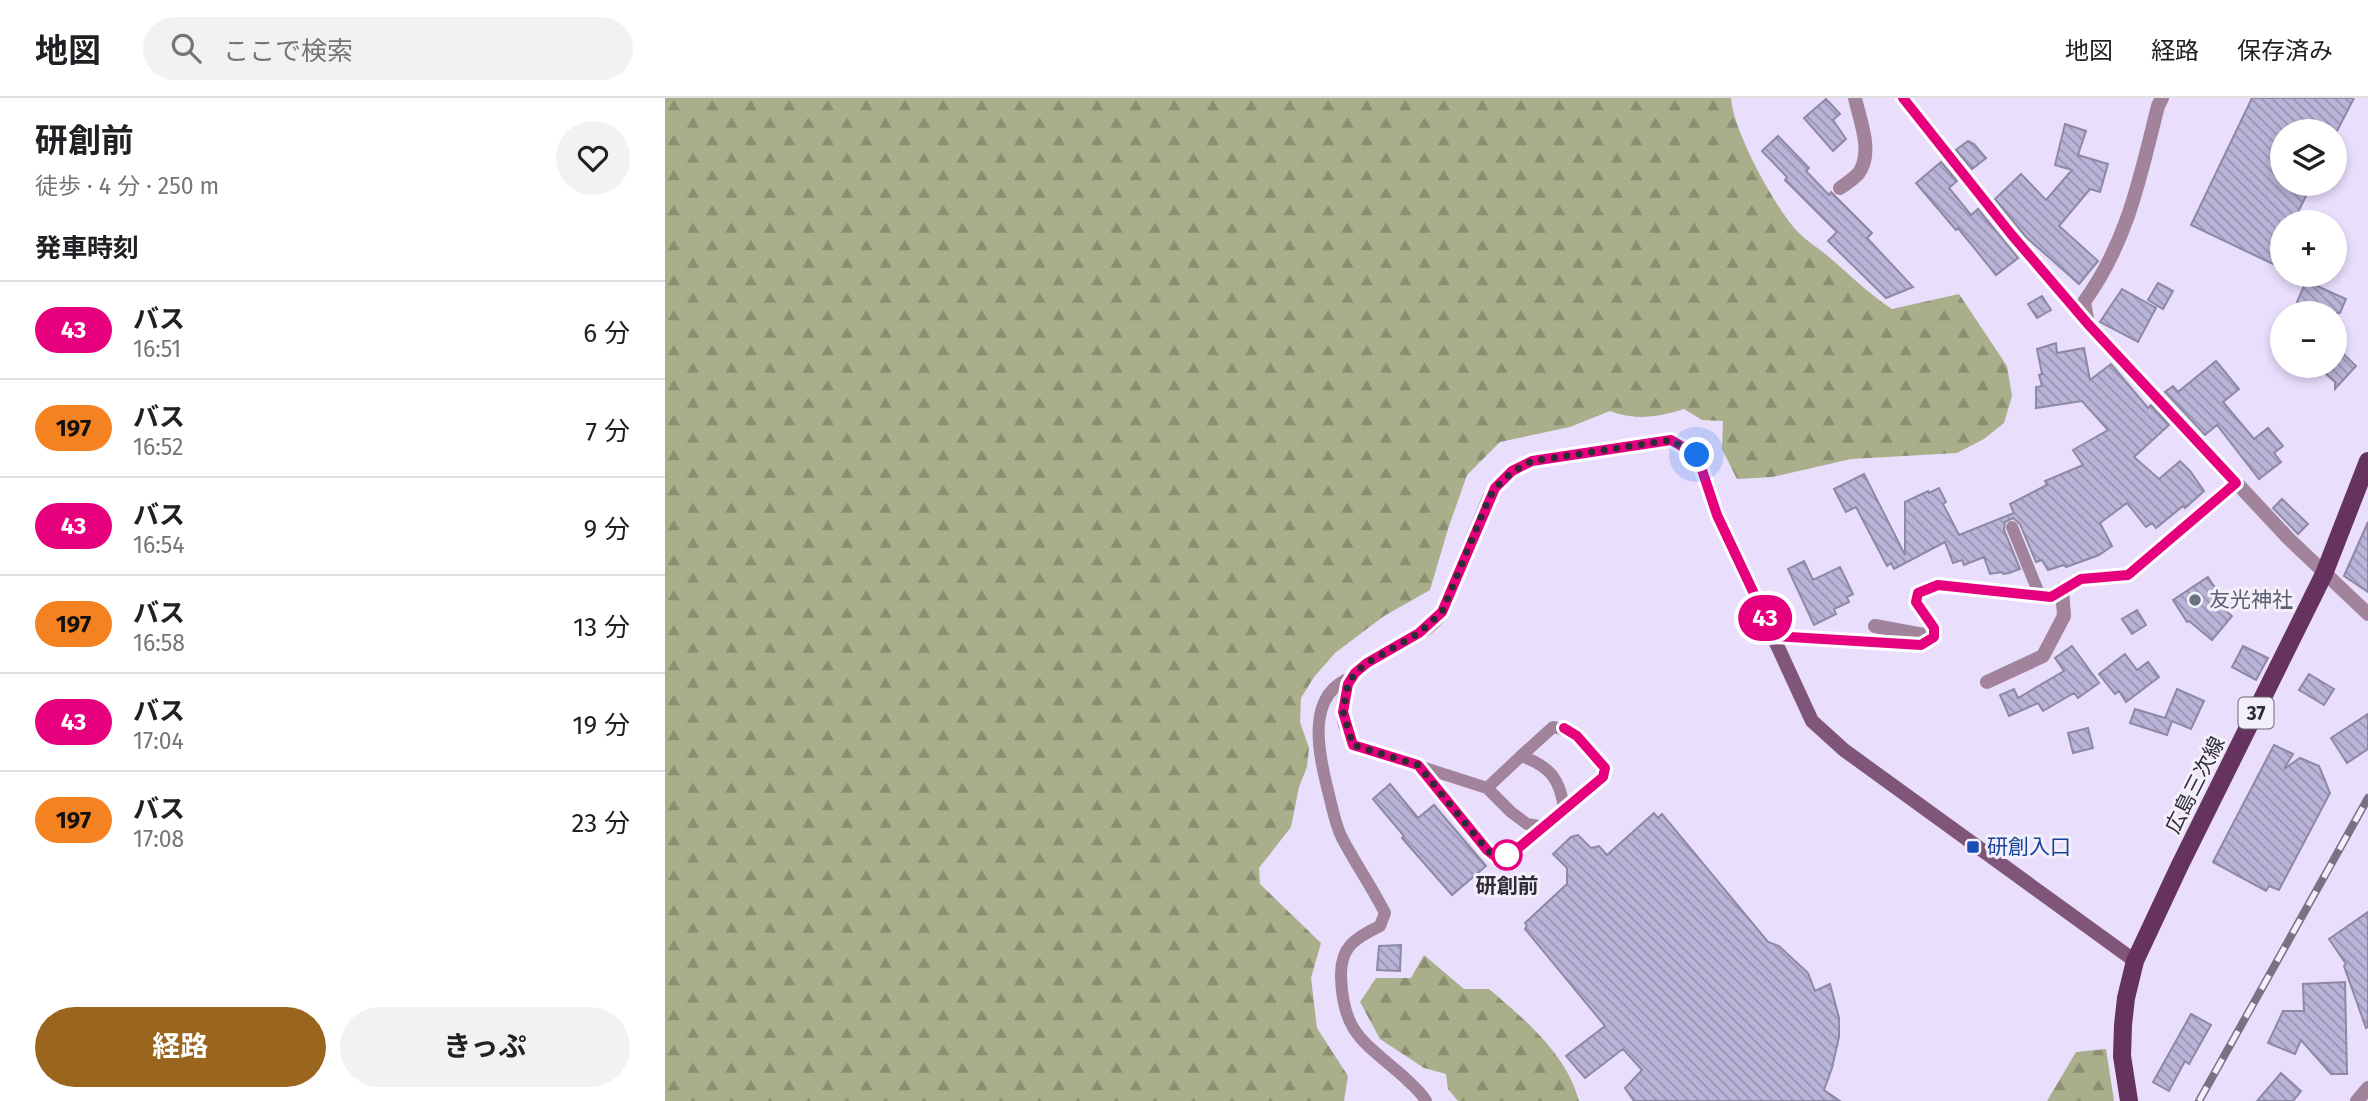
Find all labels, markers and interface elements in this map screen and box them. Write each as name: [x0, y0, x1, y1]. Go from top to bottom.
search box: [143, 17, 633, 80]
icon: search: [167, 29, 205, 67]
text: 地図: [35, 31, 101, 71]
text: ここで検索: [223, 36, 353, 67]
text: 地図: [2065, 37, 2113, 65]
text: 経路: [2151, 37, 2199, 65]
text: 保存済み: [2237, 37, 2333, 65]
map controls: [2270, 119, 2347, 378]
button: layers: [2270, 119, 2347, 196]
text: 研創前: [35, 121, 134, 161]
button: heart: [556, 121, 630, 195]
text: 徒歩 · 4 分 · 250 m: [35, 172, 219, 200]
button: +: [2270, 210, 2347, 287]
text: 発車時刻: [35, 233, 139, 264]
button: −: [2270, 301, 2347, 378]
text: バス: [133, 304, 185, 335]
text: 43: [61, 316, 86, 344]
text: 6 分: [583, 318, 630, 349]
text: 16:51: [133, 335, 181, 363]
text: バス: [133, 402, 185, 433]
text: 197: [56, 414, 91, 442]
text: 7 分: [586, 416, 630, 447]
text: 16:52: [133, 433, 183, 461]
your location: [1679, 437, 1714, 472]
text: バス: [133, 500, 185, 531]
text: 43: [61, 512, 86, 540]
text: 9 分: [583, 514, 630, 545]
text: 16:54: [133, 531, 185, 559]
place label: 友光神社: [2209, 587, 2293, 613]
marker: 友光神社: [2187, 592, 2203, 608]
line badge: 43: [1733, 595, 1797, 641]
text: バス: [133, 598, 185, 629]
text: 43: [1752, 604, 1778, 632]
text: 197: [56, 610, 91, 638]
text: 13 分: [573, 612, 630, 643]
text: 16:58: [133, 629, 185, 657]
text: バス: [133, 696, 185, 727]
road number: 37: [2239, 698, 2273, 728]
text: 43: [61, 708, 86, 736]
text: 19 分: [572, 710, 630, 741]
text: 17:04: [133, 727, 184, 755]
street label: 広島三次線: [2160, 732, 2230, 838]
text: バス: [133, 794, 185, 825]
text: 197: [56, 806, 91, 834]
text: 23 分: [571, 808, 630, 839]
text: 17:08: [133, 825, 184, 853]
place label: 研創入口: [1987, 834, 2071, 860]
marker: 研創入口: [1965, 839, 1981, 855]
marker: 研創前: [1492, 840, 1522, 870]
place label: 研創前: [1476, 873, 1539, 899]
button: 経路: [35, 1007, 326, 1087]
button: きっぷ: [340, 1007, 630, 1087]

